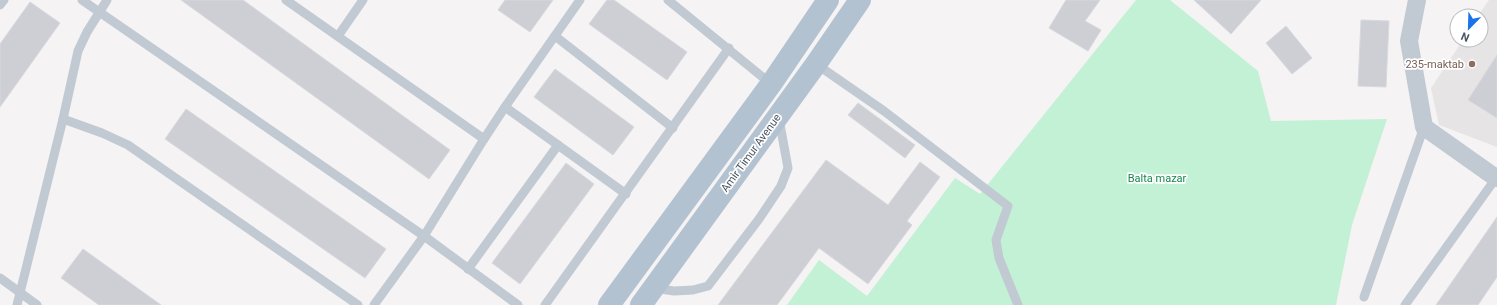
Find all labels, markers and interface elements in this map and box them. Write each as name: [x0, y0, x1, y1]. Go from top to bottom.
north arrow: [1449, 8, 1489, 48]
text: N: [1459, 29, 1471, 44]
place label: 235-maktab: [1405, 58, 1464, 71]
marker: 235-maktab: [1467, 59, 1477, 69]
street label: Amir Timur Avenue: [718, 111, 784, 194]
park label: Balta mazar: [1128, 172, 1187, 185]

